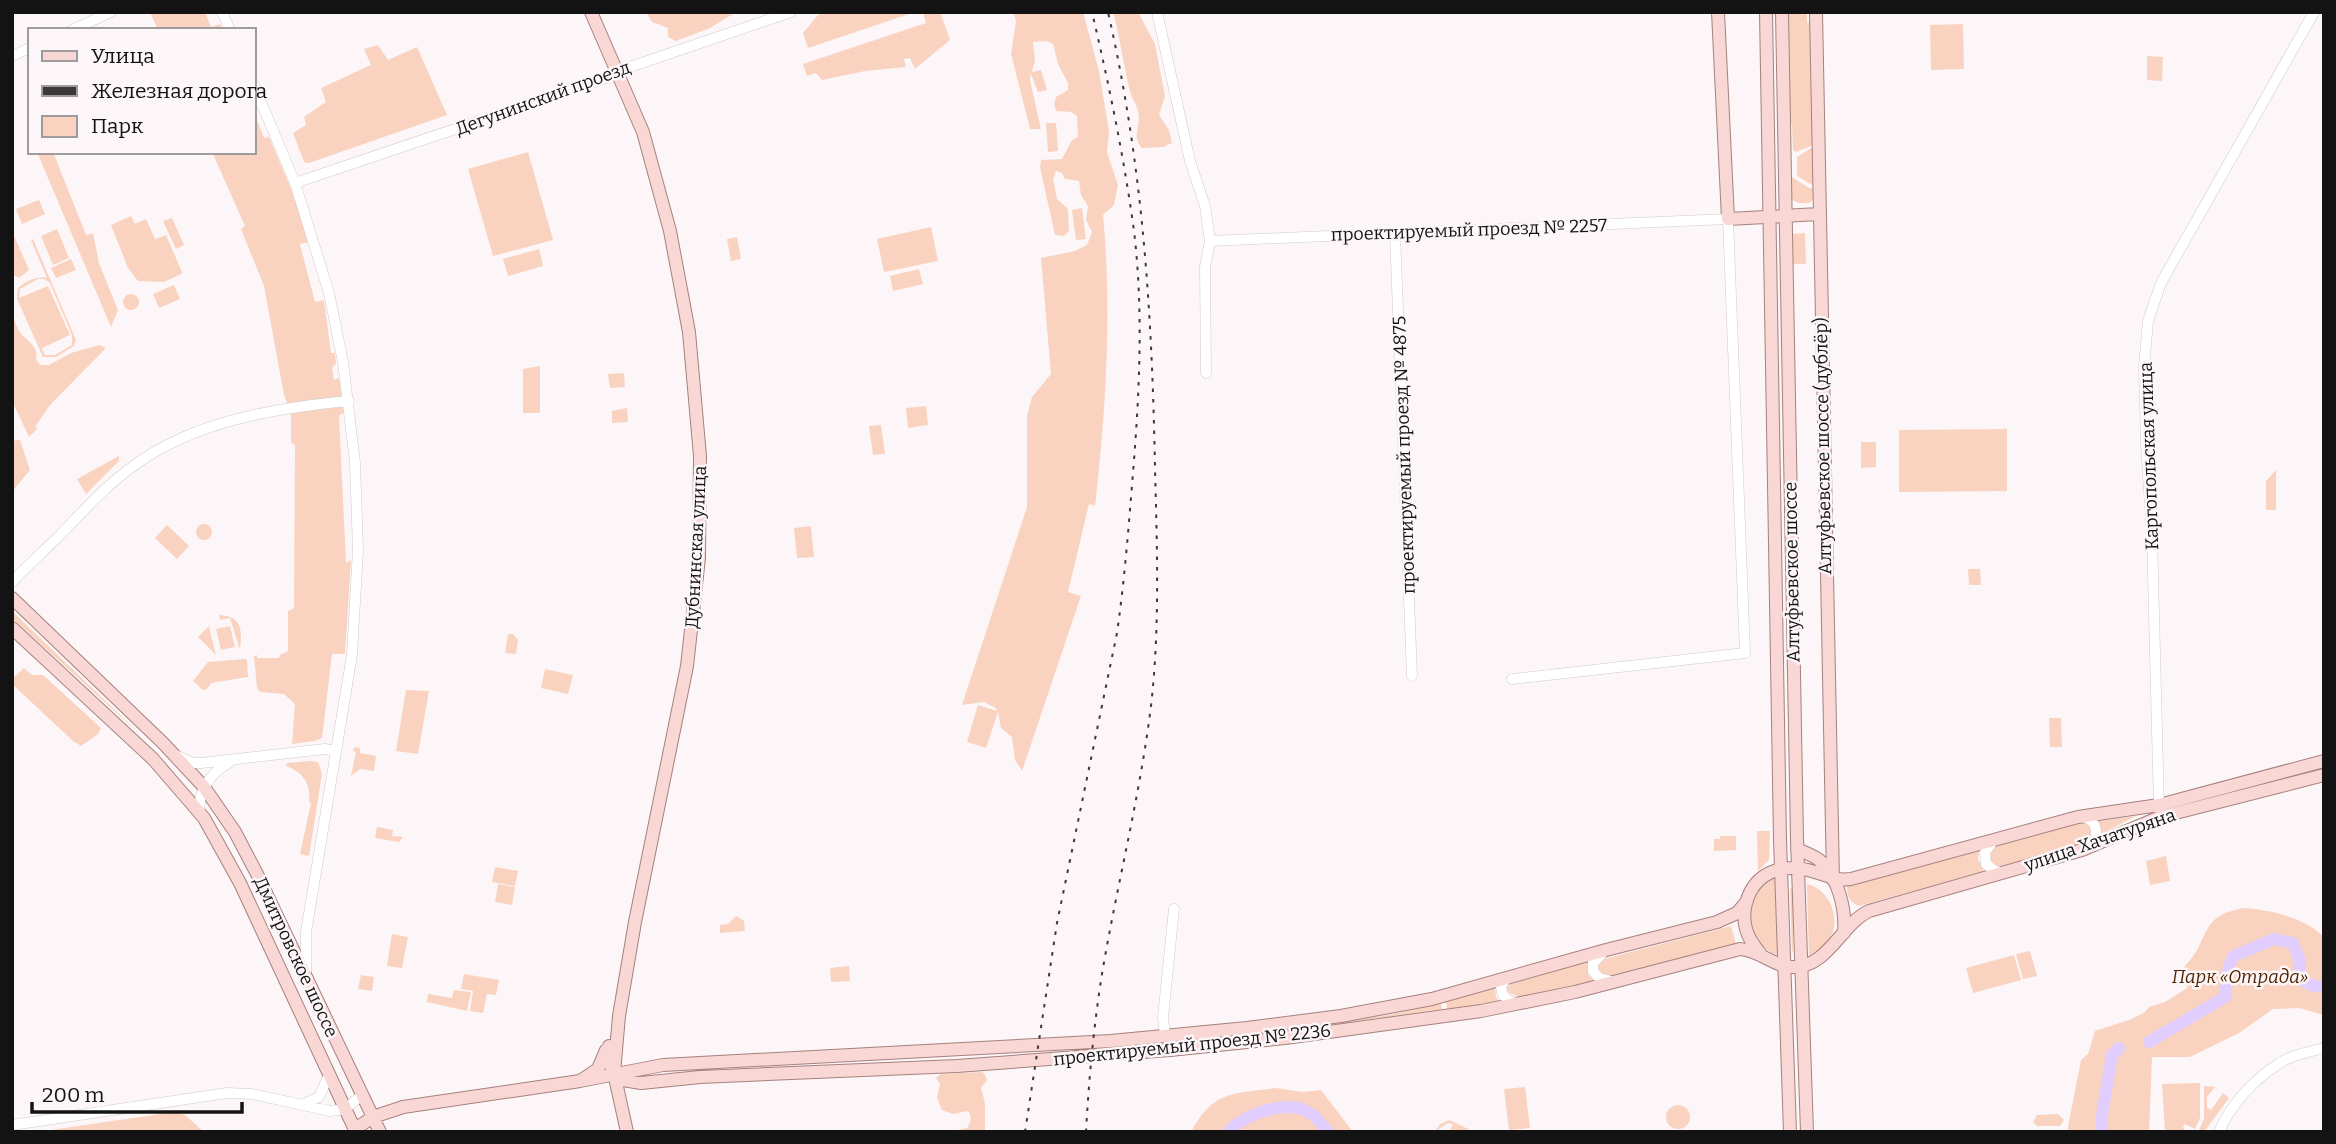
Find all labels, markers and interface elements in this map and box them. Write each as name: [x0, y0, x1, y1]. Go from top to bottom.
legend: [28, 28, 256, 154]
text: Улица: [91, 43, 155, 69]
street label: Дегунинский проезд: [453, 56, 634, 140]
text: Железная дорога: [91, 78, 268, 104]
text: Парк: [91, 113, 144, 139]
street label: проектируемый проезд № 2257: [1330, 214, 1608, 246]
street label: проектируемый проезд № 4875: [1388, 316, 1420, 594]
street label: Алтуфьевское шоссе (дублёр): [1810, 317, 1836, 575]
street label: Каргопольская улица: [2135, 361, 2163, 550]
street label: Дубнинская улица: [681, 465, 711, 629]
street label: Алтуфьевское шоссе: [1779, 482, 1805, 662]
street label: улица Хачатуряна: [2021, 804, 2179, 877]
street label: Дмитровское шоссе: [249, 873, 343, 1041]
park label: Парк «Отрада»: [2172, 966, 2308, 988]
street label: проектируемый проезд № 2236: [1052, 1019, 1332, 1071]
scale bar: [32, 1070, 242, 1114]
text: 200 m: [42, 1082, 105, 1108]

